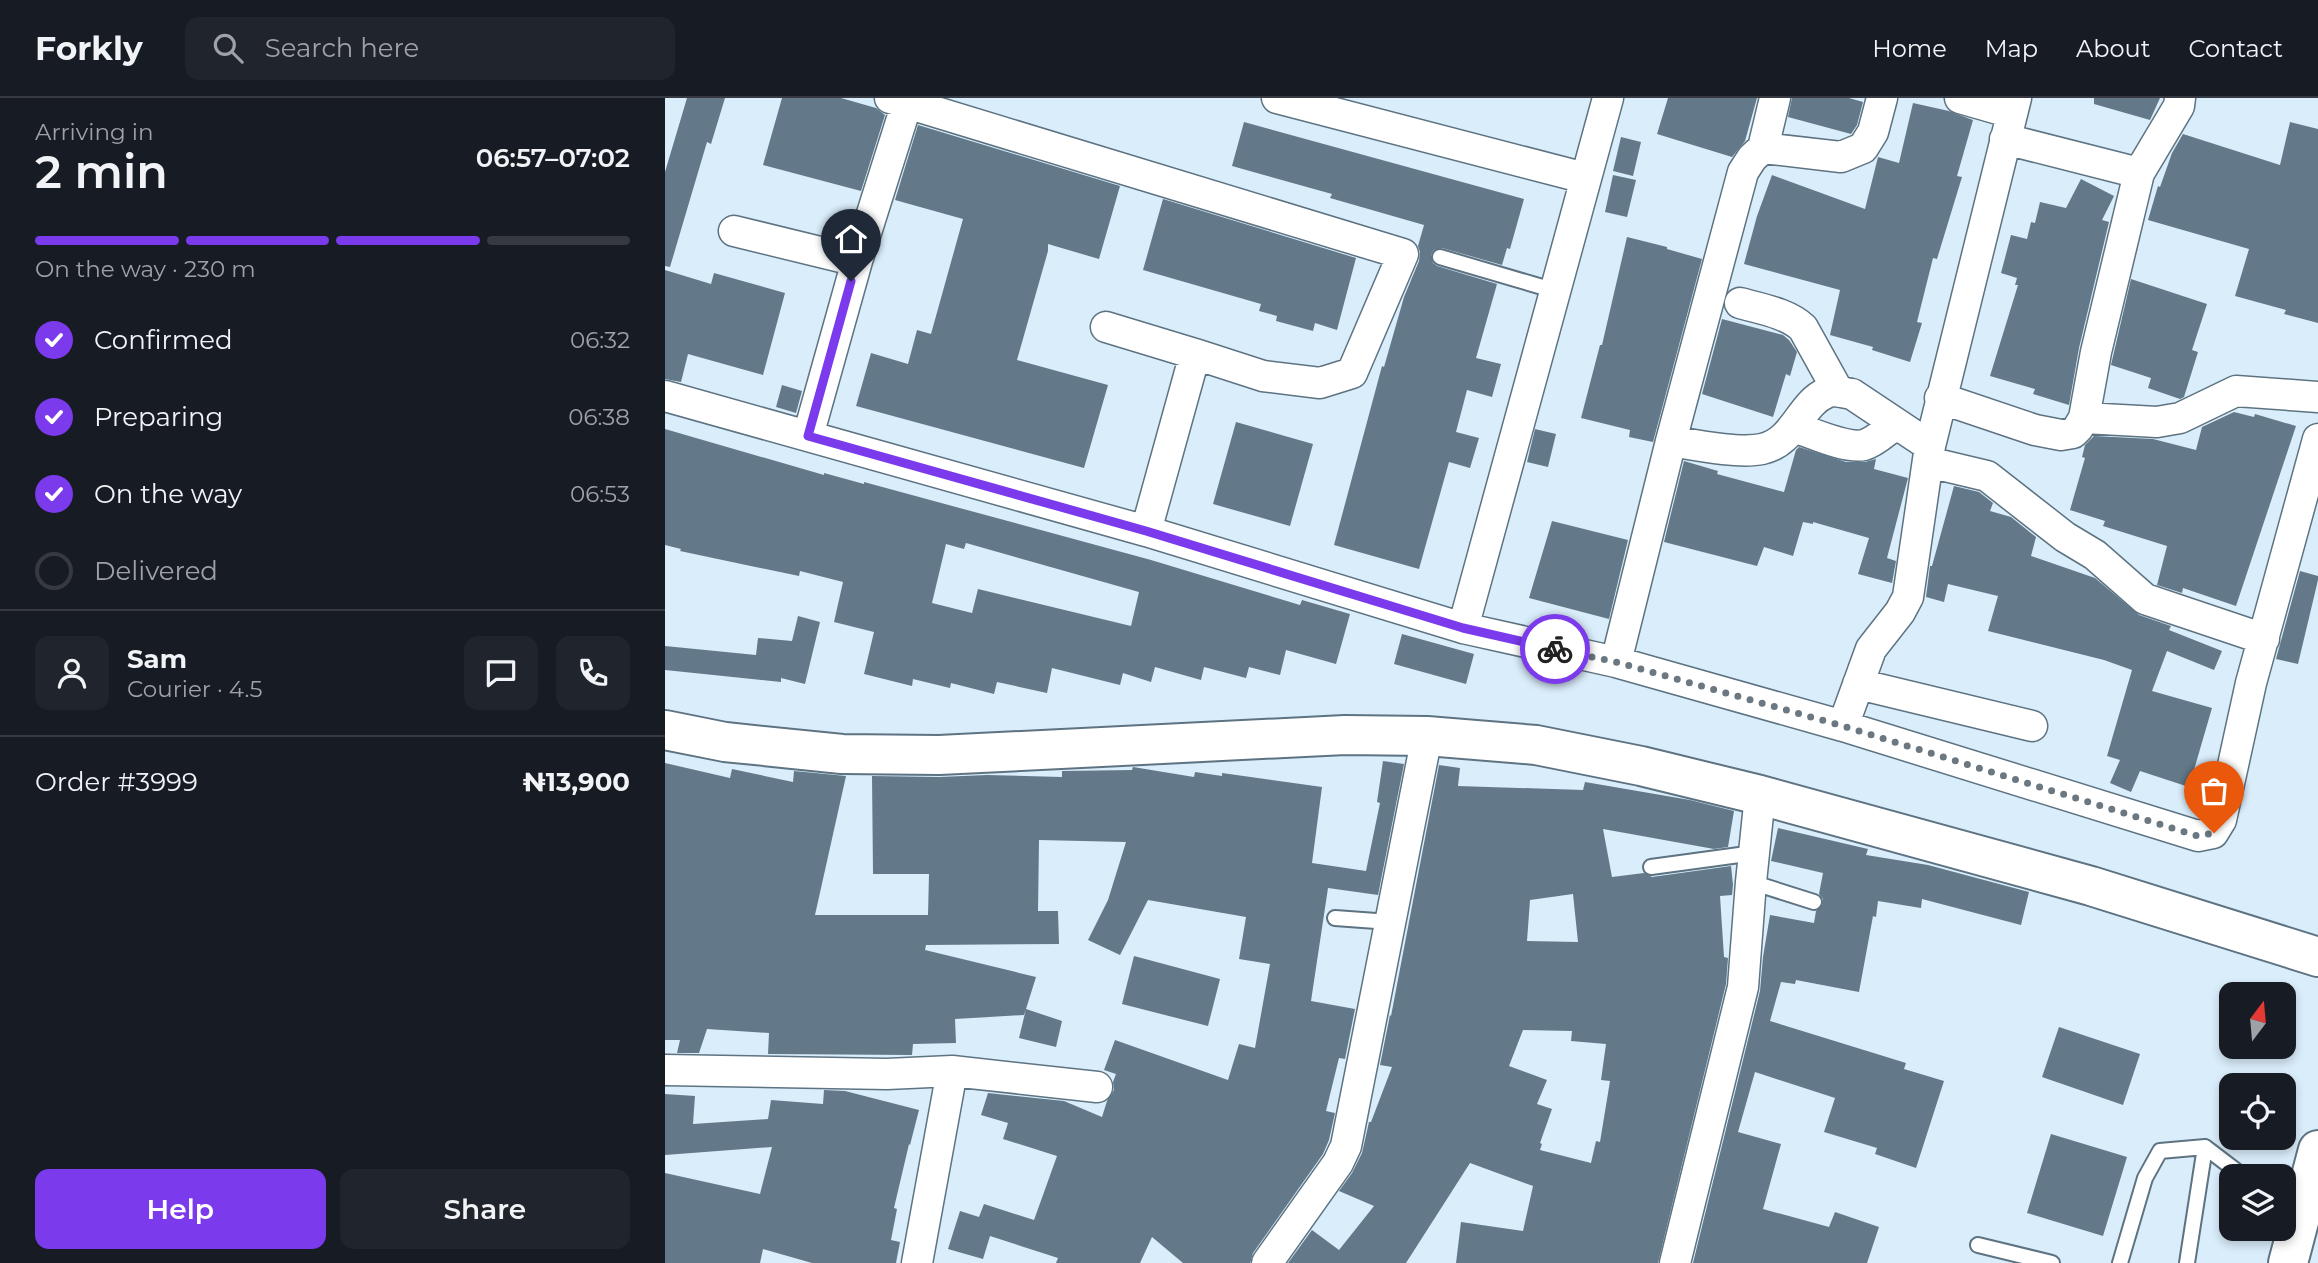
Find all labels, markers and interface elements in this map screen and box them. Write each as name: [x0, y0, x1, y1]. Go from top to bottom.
search box: [185, 17, 675, 80]
text: Forkly: [35, 28, 143, 68]
icon: search: [209, 29, 247, 67]
text: Search here: [265, 32, 419, 64]
text: Home: [1872, 34, 1947, 63]
text: Map: [1985, 34, 2038, 63]
text: About: [2076, 34, 2150, 63]
text: Contact: [2188, 34, 2283, 63]
text: Arriving in: [35, 118, 154, 146]
text: 06:57–07:02: [476, 142, 630, 174]
text: 2 min: [35, 143, 168, 200]
pin: [821, 209, 881, 281]
icon: home: [832, 220, 870, 258]
text: On the way · 230 m: [35, 255, 256, 283]
icon: check: [35, 321, 73, 359]
text: Confirmed: [94, 324, 233, 356]
text: 06:32: [570, 326, 630, 354]
icon: check: [35, 398, 73, 436]
text: Preparing: [94, 401, 223, 433]
text: 06:38: [568, 403, 630, 431]
icon: check: [35, 475, 73, 513]
text: On the way: [94, 478, 242, 510]
text: 06:53: [570, 480, 630, 508]
text: Delivered: [94, 555, 218, 587]
courier: [1520, 614, 1590, 684]
icon: bike: [1536, 630, 1574, 668]
button: person: [35, 636, 109, 710]
button: chat: [464, 636, 538, 710]
button: phone: [556, 636, 630, 710]
text: Sam: [127, 643, 187, 675]
text: Courier · 4.5: [127, 675, 262, 703]
pin: [2184, 761, 2244, 833]
text: Order #3999: [35, 766, 198, 798]
text: ₦13,900: [522, 766, 630, 798]
icon: bag: [2195, 772, 2233, 810]
north arrow: [2219, 982, 2296, 1059]
map controls: [2219, 982, 2296, 1241]
button: locate: [2219, 1073, 2296, 1150]
button: layers: [2219, 1164, 2296, 1241]
button: Help: [35, 1169, 326, 1249]
button: Share: [340, 1169, 630, 1249]

